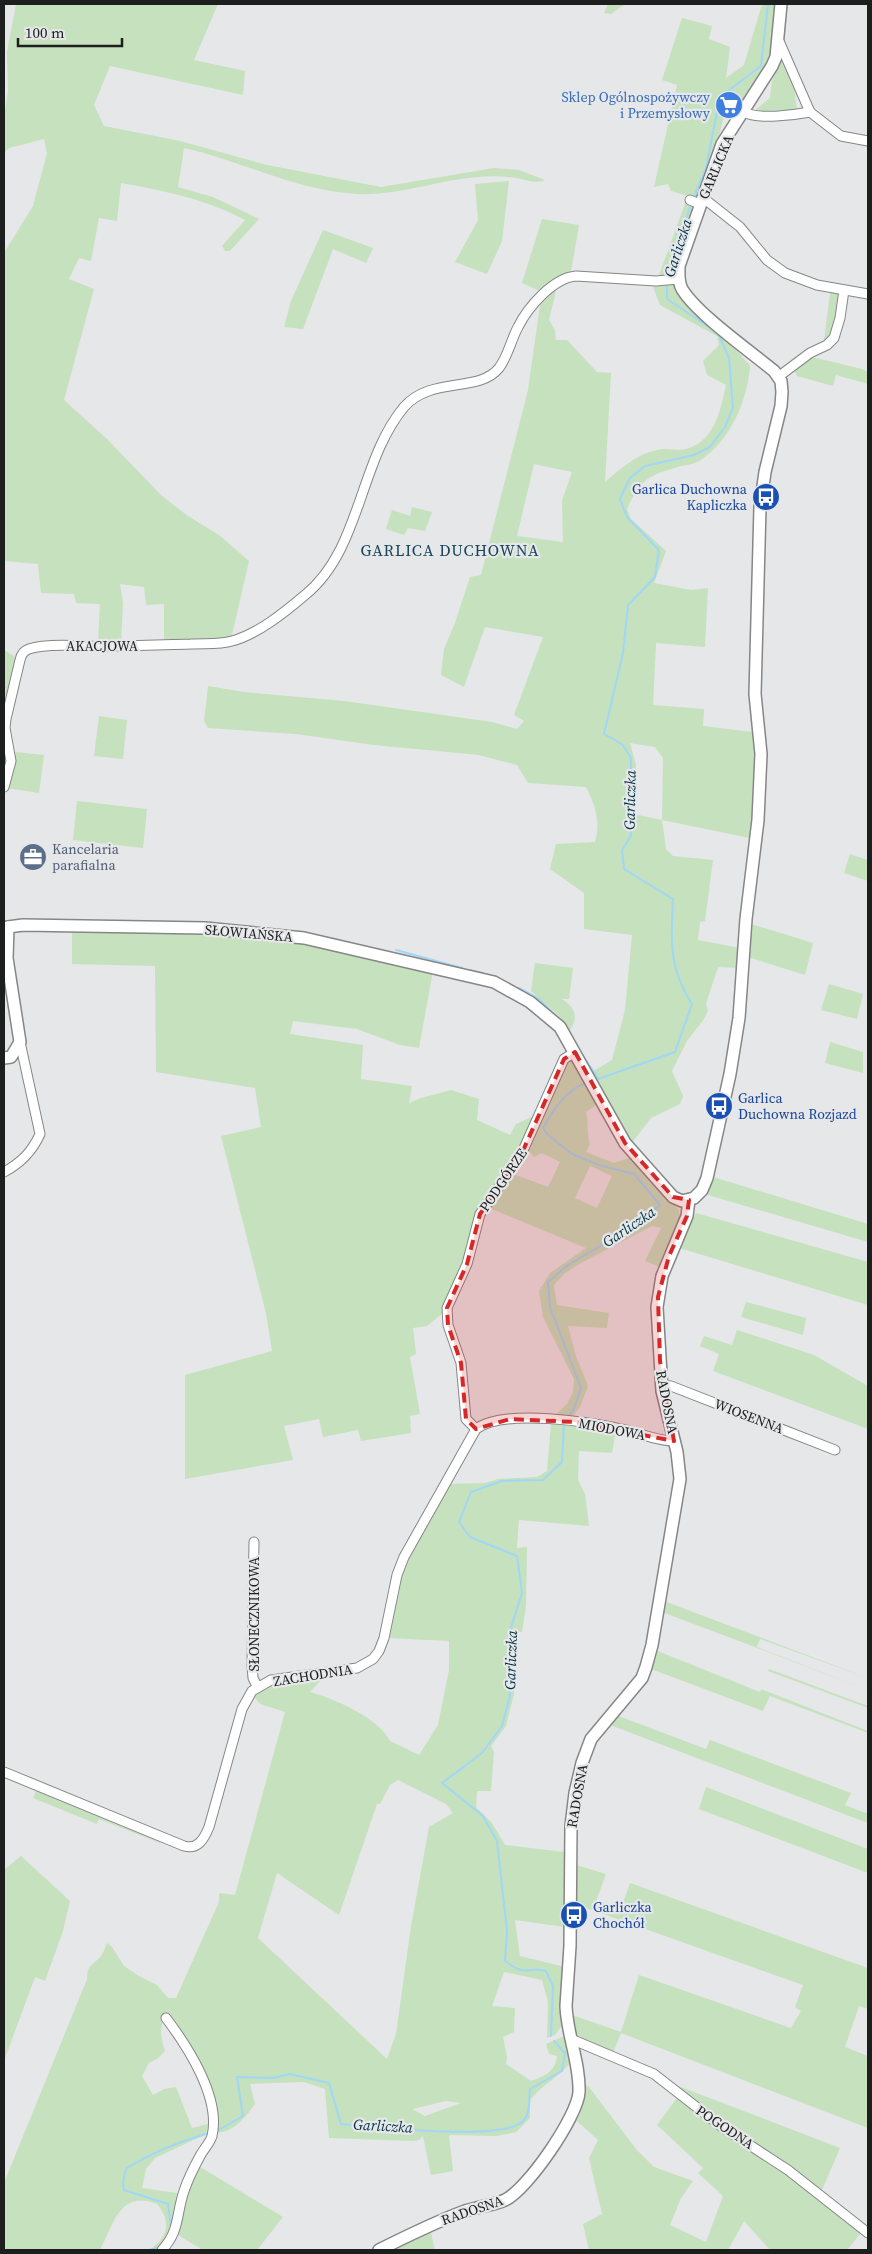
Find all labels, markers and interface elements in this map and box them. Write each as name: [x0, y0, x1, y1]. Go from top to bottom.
scale bar: [18, 15, 121, 47]
text: 100 m: [25, 22, 65, 43]
place label: Sklep Ogólnospożywczy i Przemysłowy: [562, 87, 711, 123]
supermarket icon: Sklep Ogólnospożywczy i Przemysłowy: [714, 90, 744, 120]
street label: GARLICKA: [693, 131, 739, 202]
water label: Garliczka: [658, 216, 697, 280]
place label: Garlica Duchowna Kapliczka: [632, 479, 748, 515]
bus stop icon: Garlica Duchowna Kapliczka: [751, 482, 781, 512]
district label: GARLICA DUCHOWNA: [360, 539, 540, 561]
street label: AKACJOWA: [66, 636, 139, 656]
water label: Garliczka: [618, 770, 641, 830]
place label: Kancelaria parafialna: [52, 839, 120, 875]
office icon: Kancelaria parafialna: [18, 842, 48, 872]
street label: SŁOWIAŃSKA: [204, 919, 295, 947]
place label: Garlica Duchowna Rozjazd: [738, 1088, 857, 1124]
bus stop icon: Garlica Duchowna Rozjazd: [704, 1091, 734, 1121]
street label: PODGÓRZE: [474, 1144, 532, 1216]
water label: Garliczka: [598, 1201, 660, 1252]
street label: RADOSNA: [651, 1368, 683, 1436]
street label: WIOSENNA: [711, 1394, 787, 1439]
street label: MIODOWA: [577, 1413, 648, 1445]
street label: SŁONECZNIKOWA: [244, 1556, 264, 1671]
water label: Garliczka: [499, 1630, 522, 1690]
street label: ZACHODNIA: [272, 1659, 355, 1691]
street label: RADOSNA: [562, 1762, 593, 1829]
place label: Garliczka Chochół: [593, 1897, 653, 1933]
bus stop icon: Garliczka Chochół: [559, 1900, 589, 1930]
street label: POGODNA: [692, 2100, 759, 2154]
water label: Garliczka: [353, 2113, 414, 2138]
street label: RADOSNA: [438, 2190, 506, 2230]

